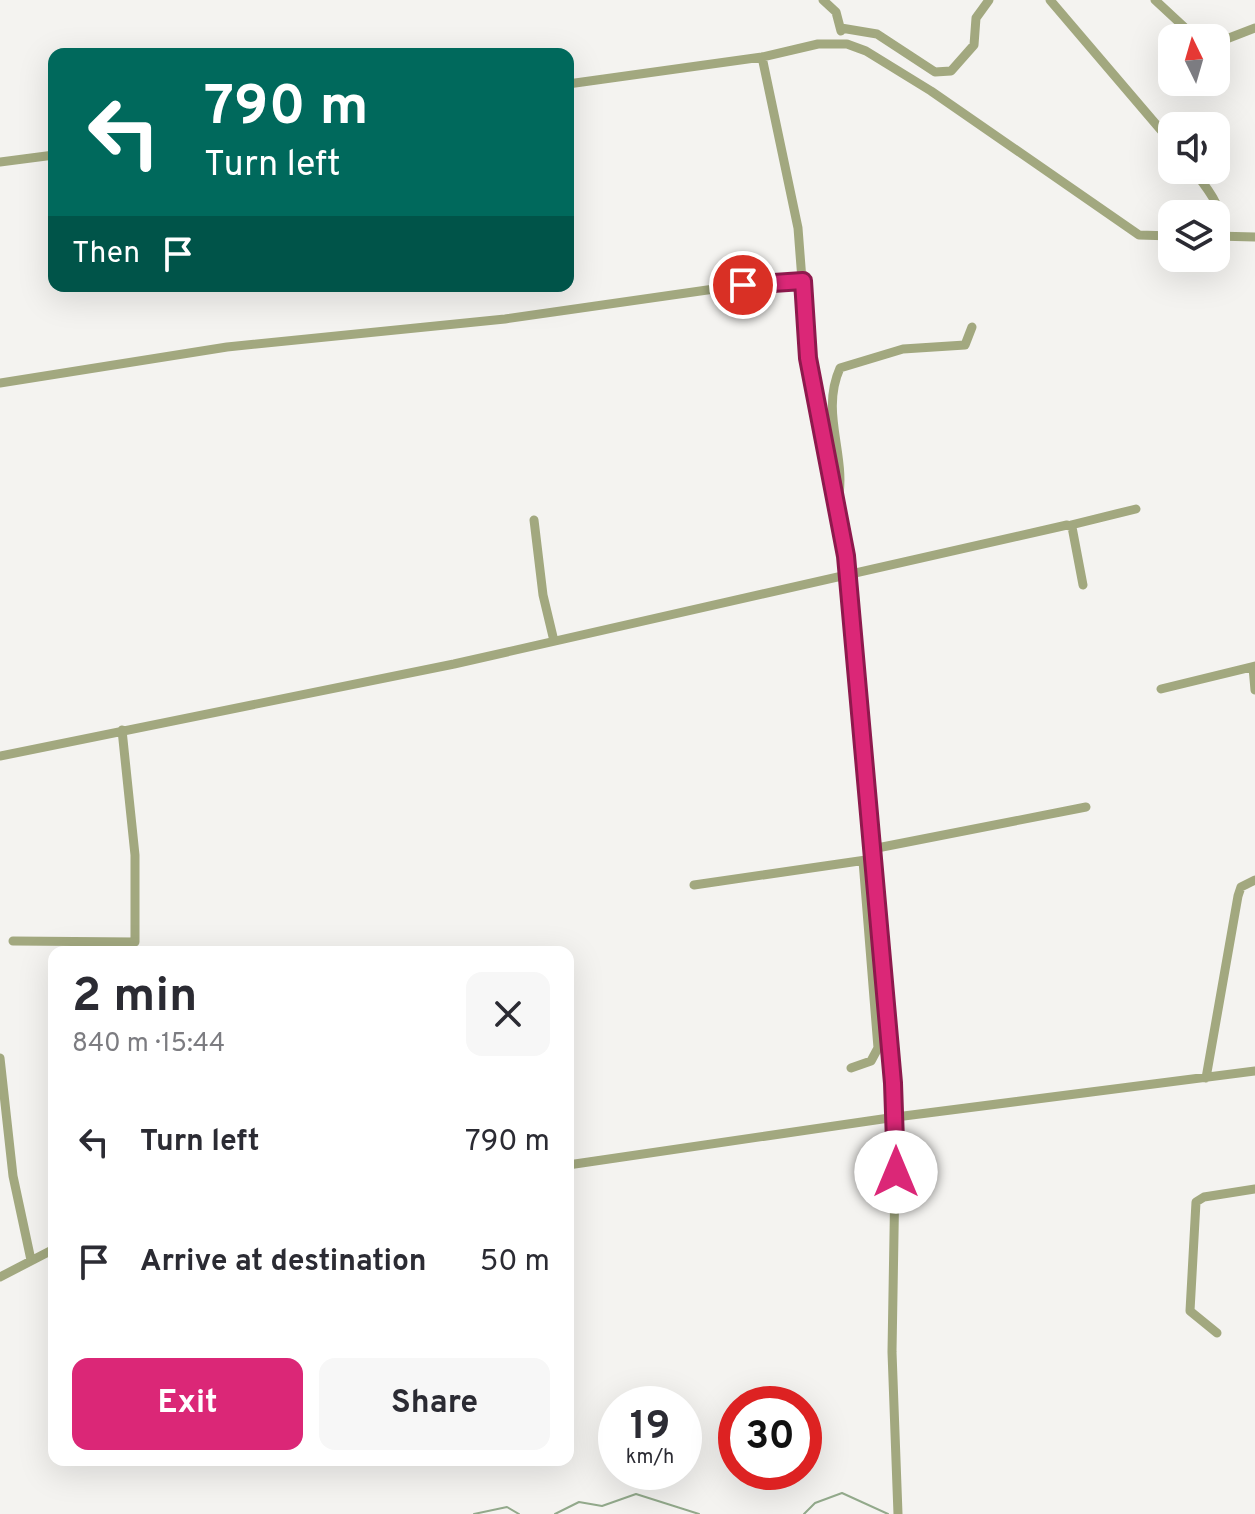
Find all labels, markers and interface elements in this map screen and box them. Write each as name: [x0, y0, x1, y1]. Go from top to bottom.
north arrow: [1158, 24, 1230, 96]
map controls: [1158, 24, 1230, 272]
text: 790 m: [204, 74, 369, 144]
icon: left: [72, 80, 176, 184]
button: sound: [1158, 112, 1230, 184]
text: Turn left: [204, 143, 341, 189]
button: layers: [1158, 200, 1230, 272]
icon: arrive: [156, 232, 200, 276]
text: Then: [72, 236, 140, 273]
pin: [709, 251, 777, 319]
icon: arrive: [721, 263, 765, 307]
text: 2 min: [72, 968, 197, 1028]
button: close: [466, 972, 550, 1056]
text: 840 m · 15:44: [72, 1028, 225, 1061]
icon: left: [72, 1120, 116, 1164]
text: Turn left: [140, 1124, 260, 1161]
text: 790 m: [465, 1124, 550, 1161]
position arrow: [854, 1130, 938, 1214]
icon: arrive: [72, 1240, 116, 1284]
text: Arrive at destination: [140, 1244, 426, 1281]
text: 50 m: [480, 1244, 550, 1281]
button: Exit: [72, 1358, 303, 1450]
button: Share: [319, 1358, 550, 1450]
speed limit sign: 30: [718, 1386, 822, 1490]
text: 19: [630, 1403, 670, 1453]
text: km/h: [626, 1445, 674, 1471]

